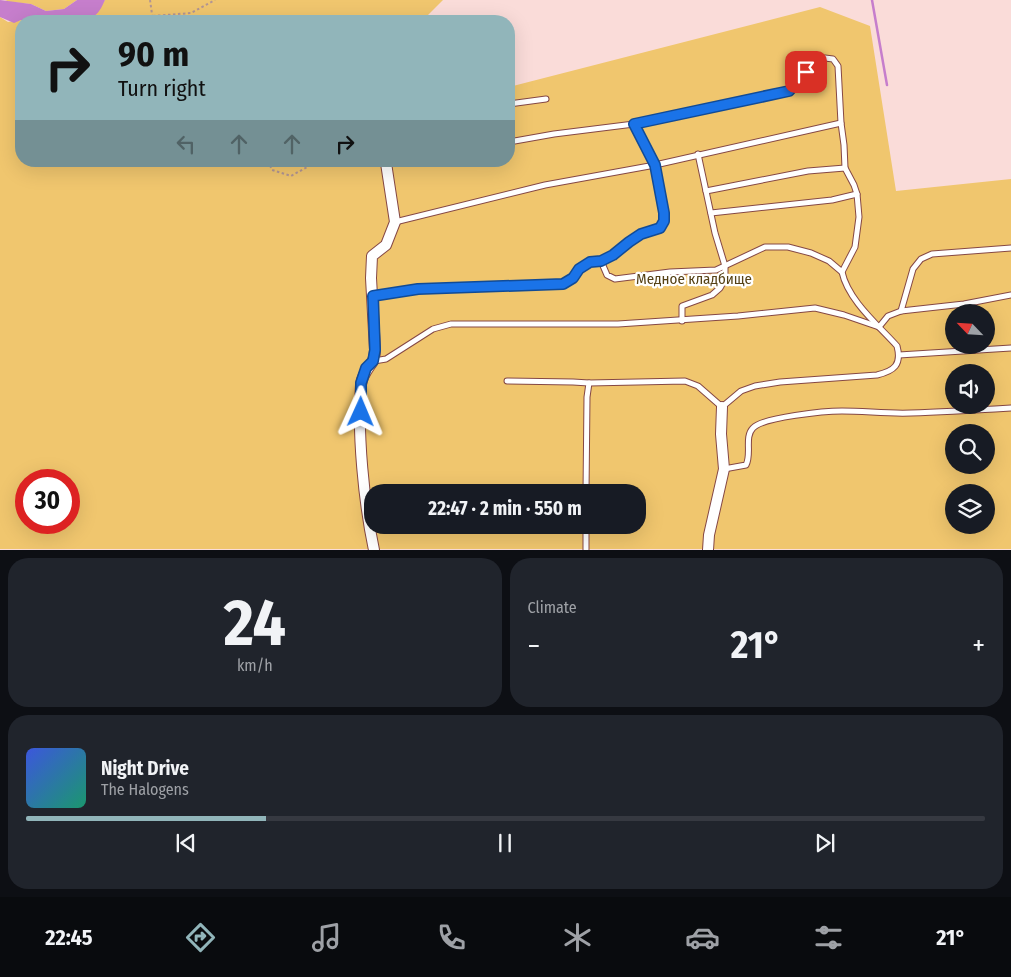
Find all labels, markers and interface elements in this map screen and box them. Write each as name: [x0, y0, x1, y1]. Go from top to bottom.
text: 90 m: [118, 33, 189, 75]
icon: right: [35, 35, 100, 100]
pin: [785, 51, 827, 93]
icon: arrive: [792, 58, 820, 86]
text: Turn right: [118, 75, 206, 102]
icon: left: [172, 130, 200, 158]
icon: ahead: [225, 130, 253, 158]
icon: ahead: [278, 130, 306, 158]
icon: right: [331, 130, 359, 158]
park label: Медное кладбище: [636, 270, 752, 288]
north arrow: [945, 304, 995, 354]
map controls: [945, 304, 995, 534]
button: sound: [945, 364, 995, 414]
position arrow: [334, 385, 386, 437]
button: search: [945, 424, 995, 474]
speed limit sign: 30: [15, 469, 80, 534]
button: layers: [945, 484, 995, 534]
text: 22:47 · 2 min · 550 m: [428, 497, 582, 520]
text: 24: [224, 584, 286, 662]
text: Climate: [528, 598, 577, 617]
text: 21°: [731, 622, 782, 668]
text: −: [528, 629, 540, 662]
text: +: [972, 629, 985, 662]
text: km/h: [237, 656, 273, 675]
text: Night Drive: [101, 757, 189, 780]
text: The Halogens: [101, 780, 189, 799]
icon: previous: [172, 829, 200, 857]
icon: pause: [491, 829, 519, 857]
icon: next: [811, 829, 839, 857]
icon: directions: [183, 920, 218, 955]
icon: music: [309, 920, 344, 955]
icon: phone: [434, 920, 469, 955]
icon: climate: [560, 920, 595, 955]
icon: car: [685, 920, 720, 955]
icon: filters: [811, 920, 846, 955]
text: 22:45: [45, 924, 92, 951]
text: 21°: [936, 924, 966, 951]

